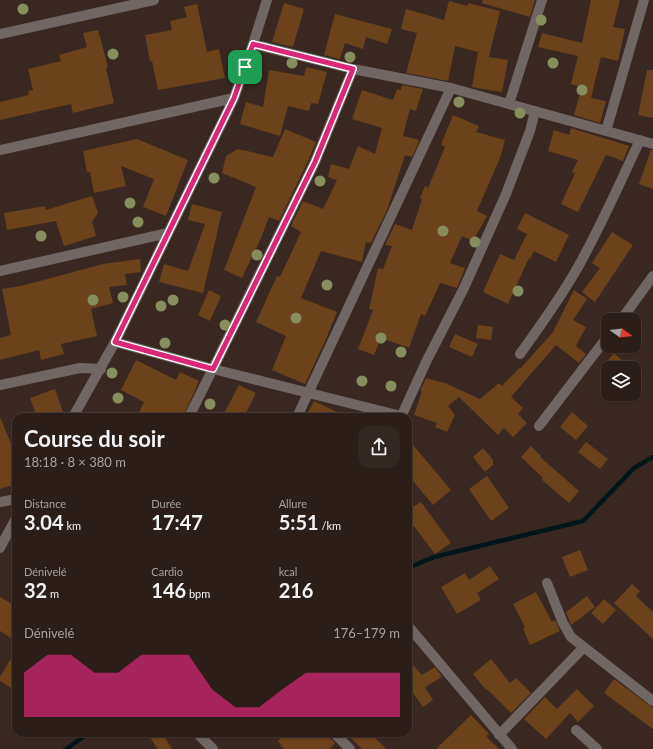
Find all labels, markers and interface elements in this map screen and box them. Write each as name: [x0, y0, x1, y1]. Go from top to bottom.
pin: [228, 50, 262, 84]
icon: arrive: [234, 56, 256, 78]
north arrow: [601, 313, 641, 353]
map controls: [601, 313, 641, 401]
button: layers: [601, 361, 641, 401]
text: Course du soir: [24, 425, 165, 452]
button: share: [358, 426, 400, 468]
text: 18:18 · 8 × 380 m: [24, 454, 126, 470]
text: Distance: [24, 497, 66, 510]
text: Durée: [151, 497, 181, 510]
text: Allure: [279, 497, 307, 510]
text: 3.04: [24, 510, 64, 534]
text: 17:47: [151, 510, 203, 534]
text: 5:51: [279, 510, 319, 534]
text: km: [64, 519, 81, 532]
text: /km: [319, 519, 341, 532]
text: Dénivelé: [24, 565, 67, 578]
text: Cardio: [151, 565, 183, 578]
text: kcal: [279, 565, 297, 578]
text: 32: [24, 578, 47, 602]
text: 146: [151, 578, 186, 602]
text: 216: [279, 578, 313, 602]
text: m: [47, 587, 59, 600]
text: bpm: [186, 587, 210, 600]
text: Dénivelé: [24, 625, 74, 641]
text: 176–179 m: [333, 625, 400, 641]

